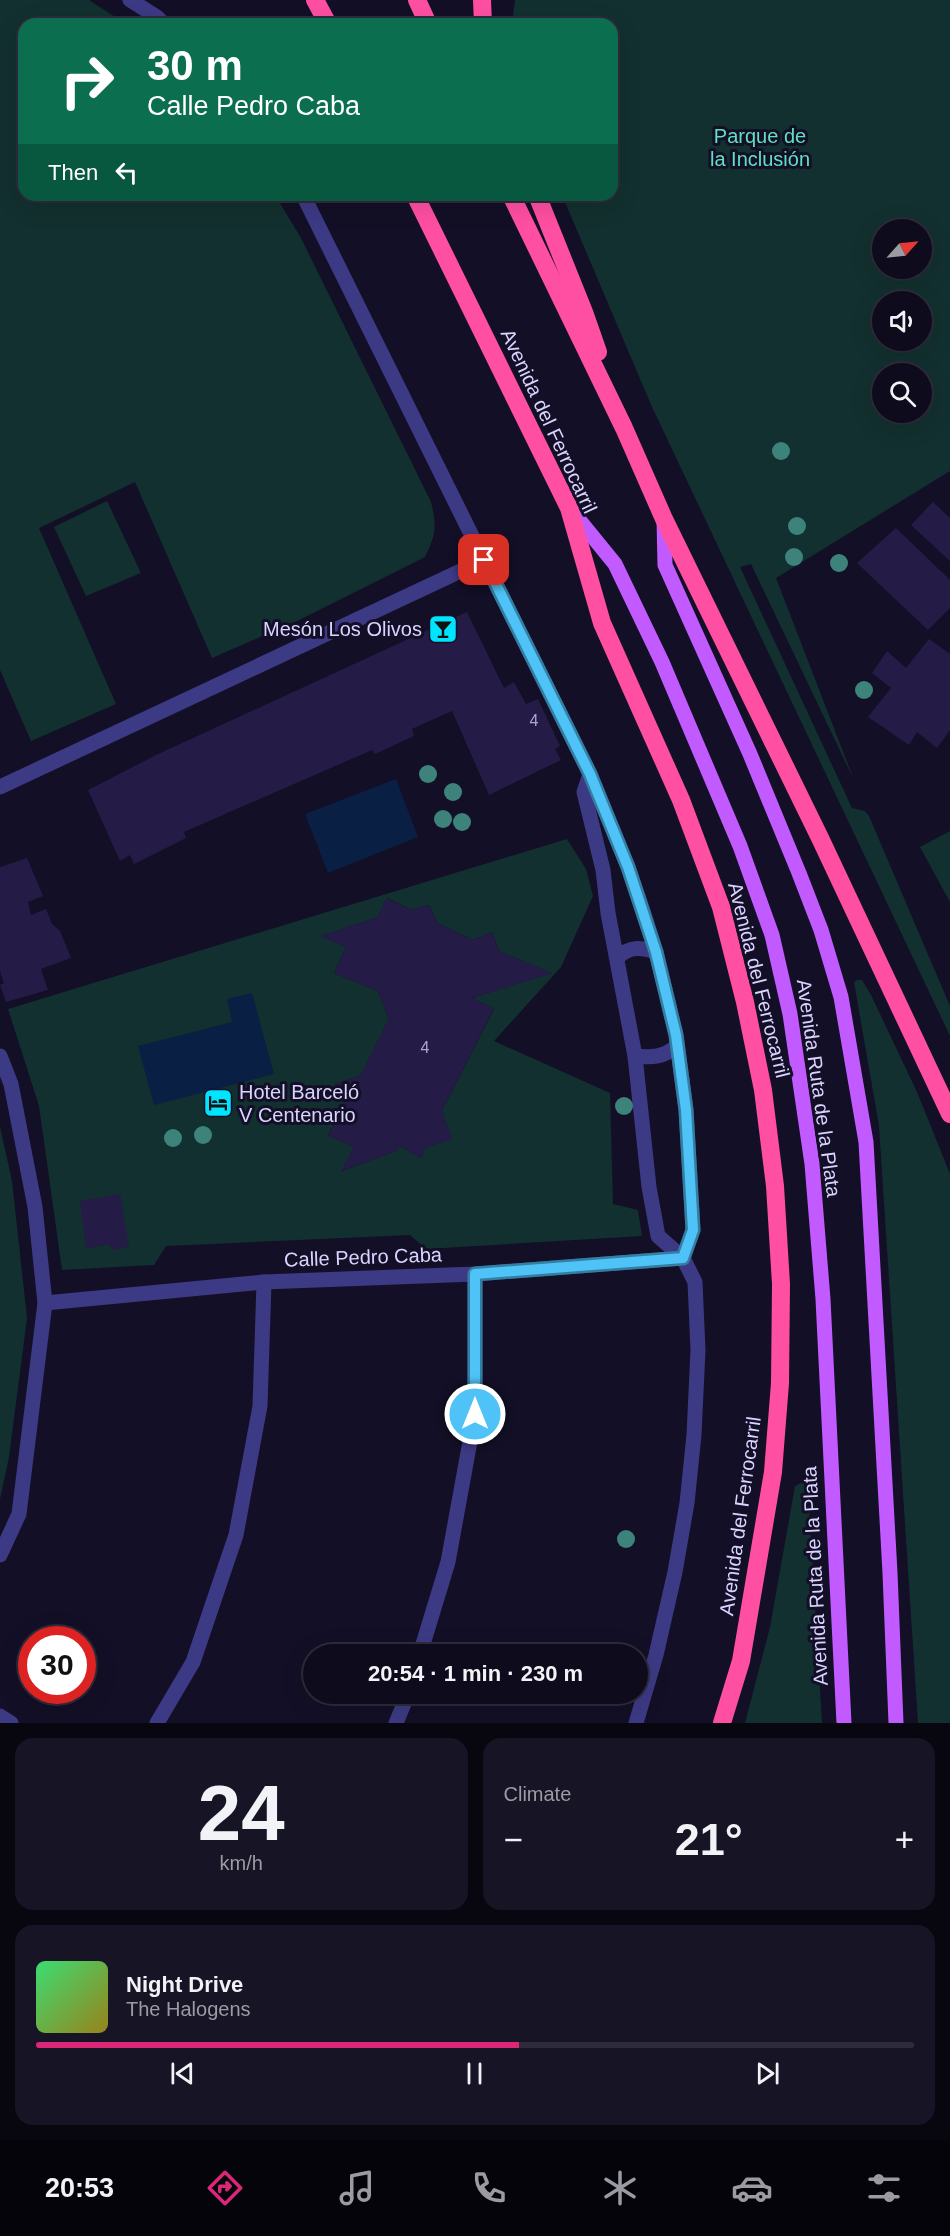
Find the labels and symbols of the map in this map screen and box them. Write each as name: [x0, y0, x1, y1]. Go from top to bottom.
park label: Parque de la Inclusión: [710, 125, 810, 170]
north arrow: [872, 219, 932, 279]
street label: Avenida del Ferrocarril: [497, 325, 601, 517]
pin: [458, 534, 509, 585]
bar icon: Mesón Los Olivos: [427, 613, 459, 645]
place label: Mesón Los Olivos: [263, 618, 422, 640]
house number: 4: [530, 712, 539, 729]
street label: Avenida del Ferrocarril: [724, 880, 794, 1080]
street label: Avenida Ruta de la Plata: [793, 978, 845, 1199]
house number: 4: [421, 1039, 430, 1056]
place label: Hotel Barceló V Centenario: [239, 1081, 359, 1126]
hotel icon: Hotel Barceló V Centenario: [202, 1087, 234, 1119]
street label: Calle Pedro Caba: [284, 1243, 443, 1271]
position arrow: [443, 1382, 507, 1446]
street label: Avenida del Ferrocarril: [715, 1415, 765, 1617]
street label: Avenida Ruta de la Plata: [798, 1465, 832, 1686]
speed limit sign: 30: [18, 1626, 96, 1704]

